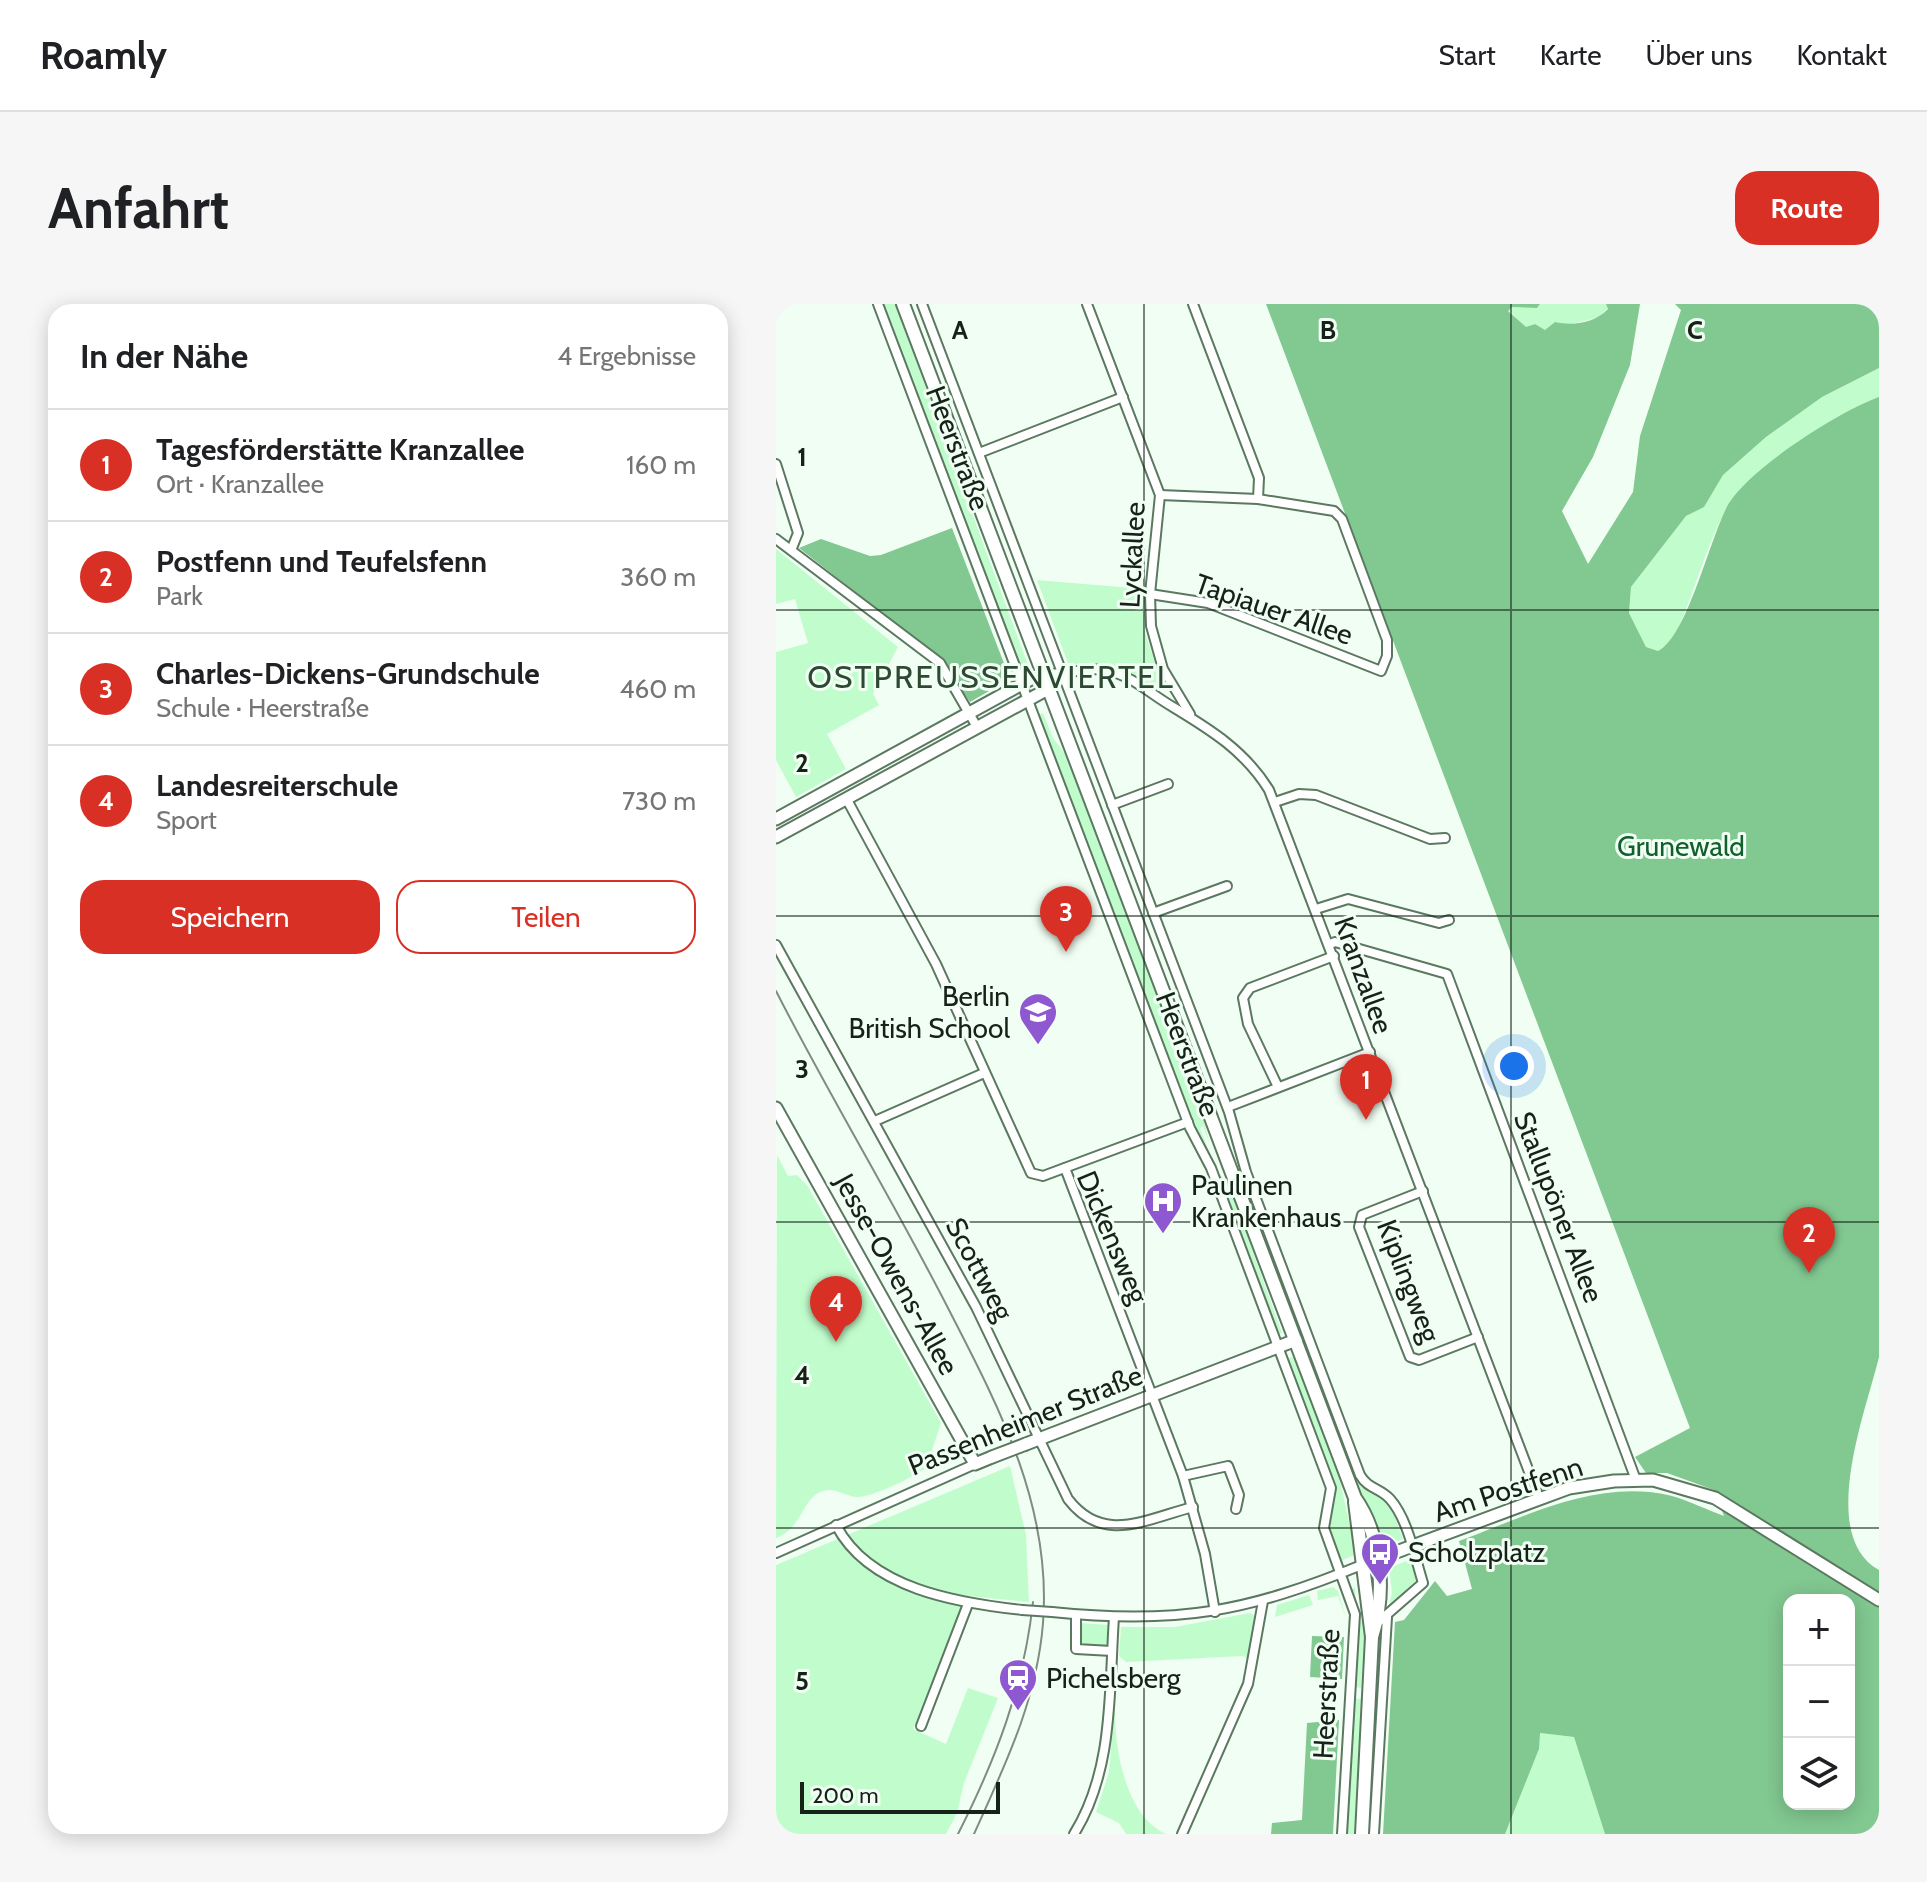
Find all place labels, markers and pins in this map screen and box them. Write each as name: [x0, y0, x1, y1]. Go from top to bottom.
pin: 3: [1040, 886, 1092, 952]
place label: Berlin British School: [849, 979, 1010, 1045]
school or university icon: Berlin British School: [1017, 991, 1059, 1046]
pin: 1: [1340, 1054, 1392, 1120]
place label: Paulinen Krankenhaus: [1191, 1168, 1341, 1234]
hospital icon: Paulinen Krankenhaus: [1142, 1180, 1184, 1235]
pin: 2: [1783, 1207, 1835, 1273]
pin: 4: [810, 1276, 862, 1342]
bus stop icon: Scholzplatz: [1359, 1531, 1401, 1586]
place label: Scholzplatz: [1408, 1535, 1545, 1569]
station icon: Pichelsberg: [997, 1657, 1039, 1712]
place label: Pichelsberg: [1046, 1661, 1182, 1695]

